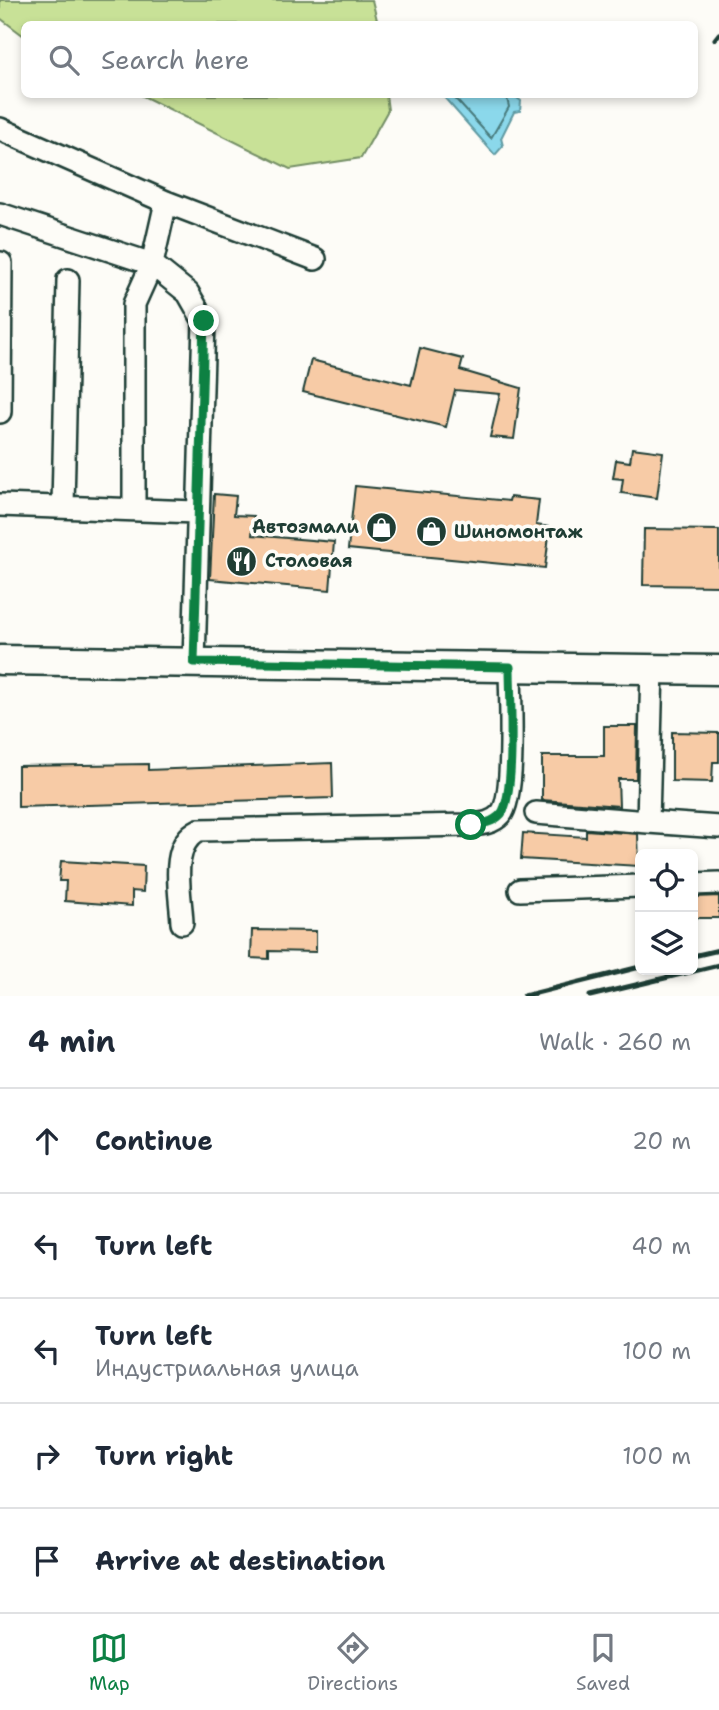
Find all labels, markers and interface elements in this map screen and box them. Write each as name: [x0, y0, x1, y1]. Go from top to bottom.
search box: [21, 21, 698, 98]
icon: search: [45, 41, 83, 79]
text: Search here: [101, 42, 250, 77]
route end: [188, 305, 219, 336]
shop icon: Автоэмали: [365, 510, 399, 544]
place label: Автоэмали: [252, 515, 359, 539]
shop icon: Шиномонтаж: [414, 515, 448, 549]
place label: Шиномонтаж: [454, 520, 583, 544]
restaurant icon: Столовая: [225, 544, 259, 578]
place label: Столовая: [265, 549, 353, 573]
route start: [455, 809, 486, 840]
map controls: [635, 849, 698, 975]
button: locate: [635, 849, 698, 912]
button: layers: [635, 912, 698, 975]
text: 4 min: [28, 1021, 115, 1062]
text: Walk · 260 m: [539, 1027, 691, 1057]
icon: ahead: [28, 1122, 66, 1160]
text: Continue: [95, 1123, 213, 1158]
text: 20 m: [632, 1126, 691, 1156]
icon: left: [28, 1227, 66, 1265]
text: Turn left: [95, 1228, 212, 1263]
text: 40 m: [631, 1231, 691, 1261]
text: Turn left: [95, 1318, 212, 1353]
icon: left: [28, 1332, 66, 1370]
text: 100 m: [622, 1336, 691, 1366]
text: Индустриальная улица: [95, 1353, 359, 1383]
icon: right: [28, 1437, 66, 1475]
text: Turn right: [95, 1438, 233, 1473]
text: 100 m: [622, 1441, 691, 1471]
icon: arrive: [28, 1542, 66, 1580]
text: Arrive at destination: [95, 1543, 385, 1578]
tab: Map: [89, 1629, 130, 1696]
tab: Directions: [308, 1629, 398, 1696]
tab: Saved: [576, 1629, 630, 1696]

